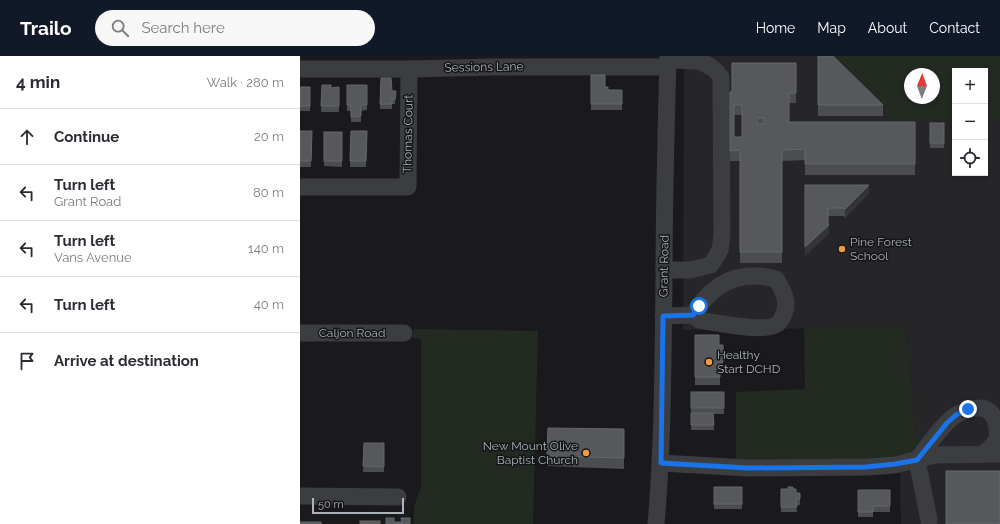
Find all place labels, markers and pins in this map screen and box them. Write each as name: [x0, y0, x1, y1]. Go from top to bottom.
place label: Pine Forest School: [850, 235, 912, 263]
marker: Pine Forest School: [837, 244, 847, 254]
place label: Healthy Start DCHD: [717, 348, 781, 376]
marker: Healthy Start DCHD: [704, 357, 714, 367]
place label: New Mount Olive Baptist Church: [483, 439, 578, 467]
marker: New Mount Olive Baptist Church: [581, 448, 591, 458]

